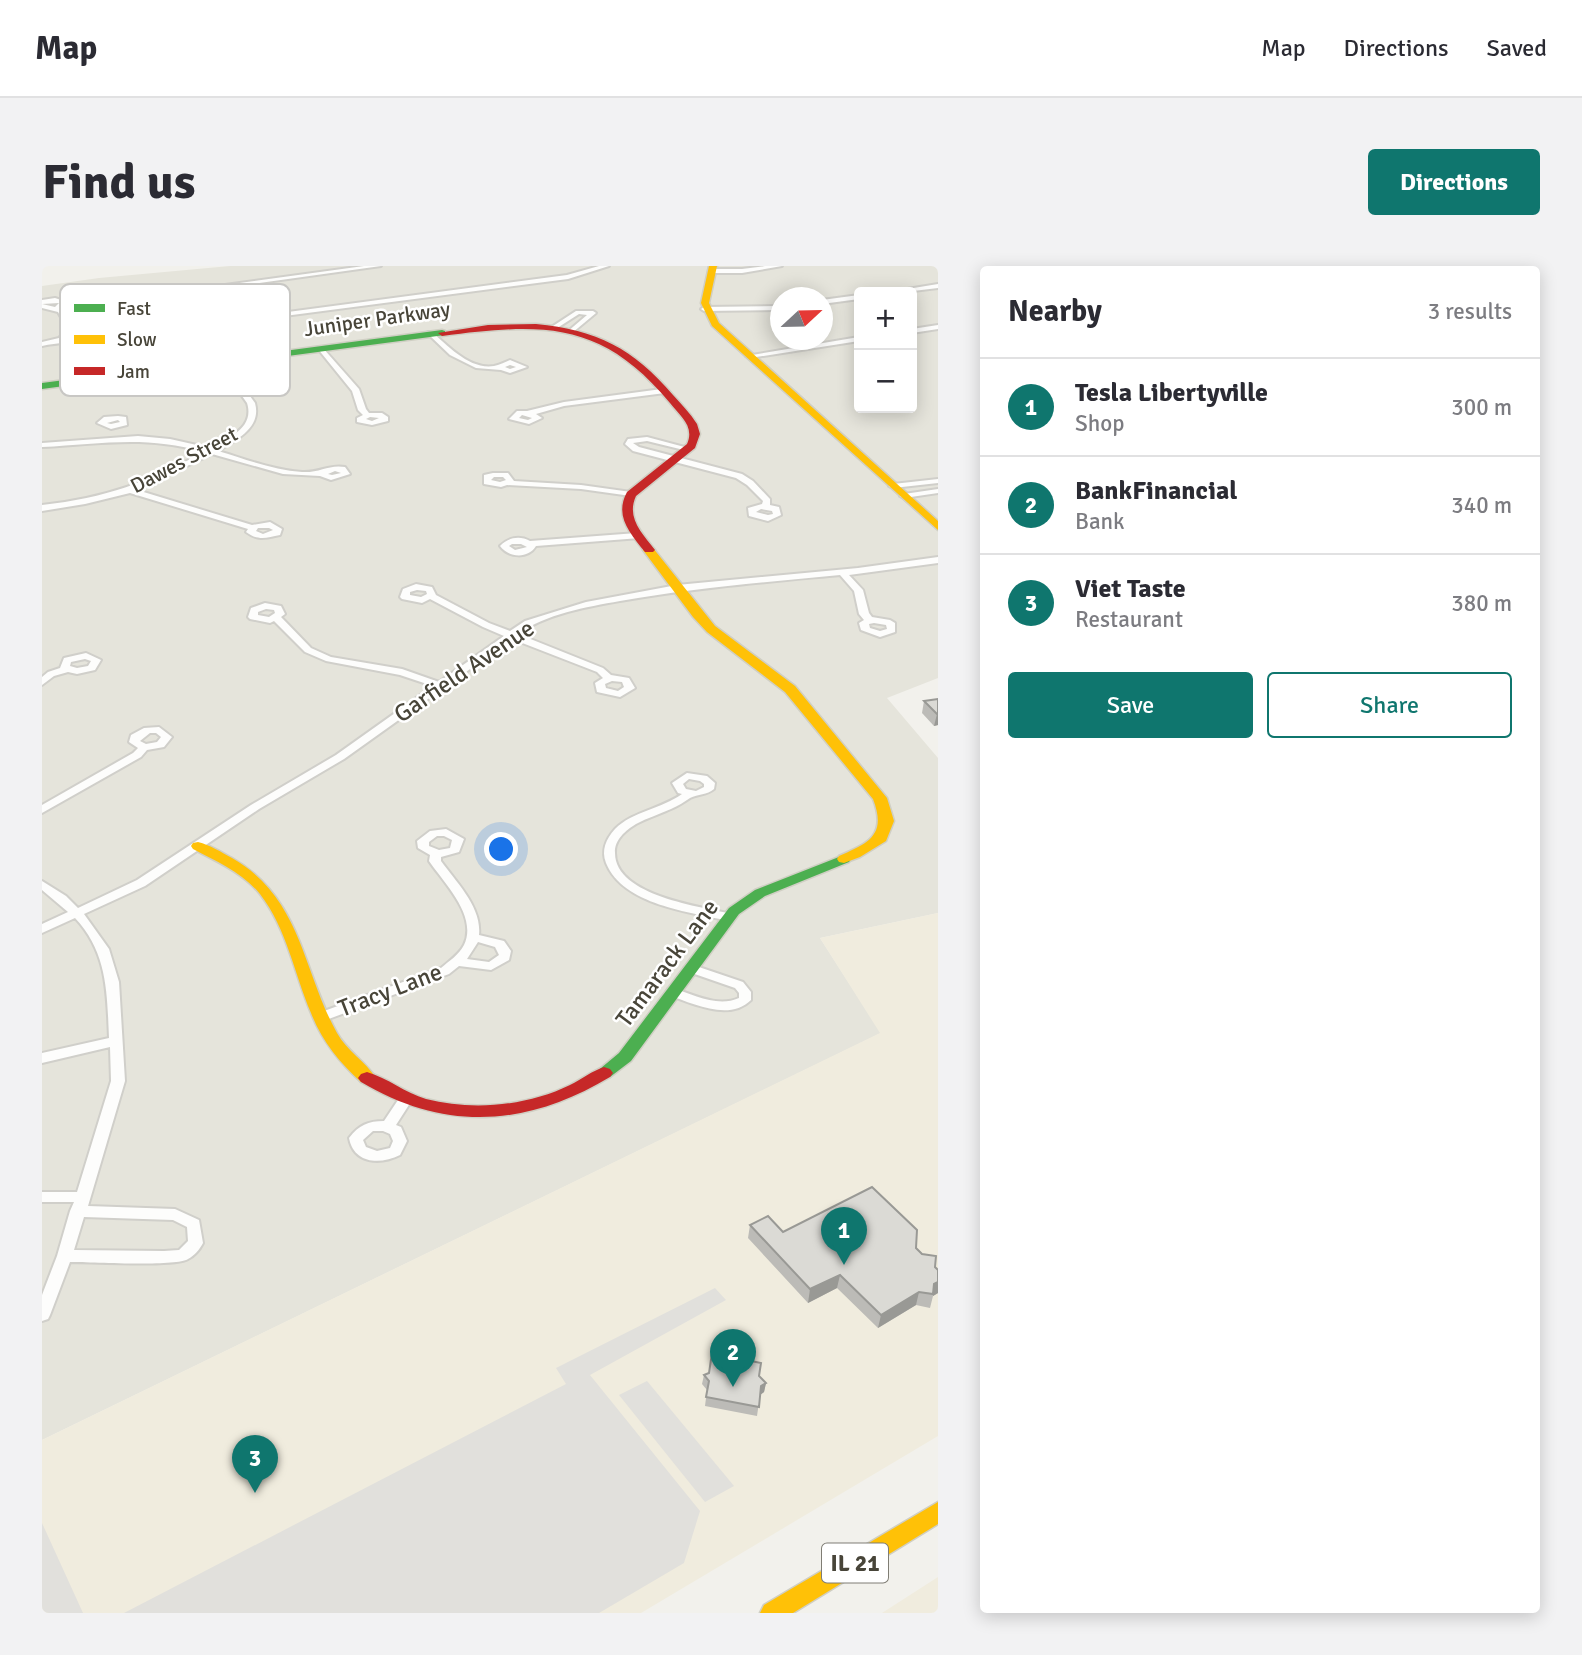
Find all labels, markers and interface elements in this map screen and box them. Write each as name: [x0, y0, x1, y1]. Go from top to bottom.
text: Map: [35, 28, 97, 69]
text: Map: [1261, 33, 1306, 63]
text: Directions: [1344, 33, 1449, 63]
text: Saved: [1487, 33, 1547, 63]
button: Directions: [1368, 149, 1540, 215]
text: Find us: [42, 152, 195, 212]
legend: [60, 284, 290, 396]
north arrow: [770, 287, 833, 350]
map controls: [854, 287, 917, 413]
button: +: [854, 287, 917, 350]
text: Nearby: [1008, 293, 1102, 330]
street label: Juniper Parkway: [302, 296, 452, 342]
text: Fast: [117, 297, 151, 321]
text: 3 results: [1428, 297, 1512, 326]
text: Slow: [117, 328, 157, 352]
button: −: [854, 350, 917, 413]
text: Jam: [117, 360, 150, 384]
text: Tesla Libertyville: [1075, 377, 1268, 409]
text: 1: [1025, 393, 1037, 422]
text: 300 m: [1451, 393, 1512, 422]
text: Shop: [1075, 409, 1124, 438]
street label: Dawes Street: [126, 421, 242, 499]
text: BankFinancial: [1075, 475, 1237, 507]
text: 2: [1025, 491, 1037, 520]
text: 340 m: [1451, 491, 1512, 520]
text: Bank: [1075, 507, 1125, 536]
text: Viet Taste: [1075, 573, 1186, 605]
text: 3: [1025, 589, 1037, 618]
text: 380 m: [1451, 589, 1512, 618]
text: Restaurant: [1075, 605, 1183, 634]
street label: Garfield Avenue: [388, 613, 540, 729]
button: Save: [1008, 672, 1253, 738]
button: Share: [1267, 672, 1512, 738]
your location: [484, 832, 518, 866]
street label: Tamarack Lane: [609, 893, 725, 1033]
street label: Tracy Lane: [334, 957, 446, 1023]
pin: 1: [821, 1207, 867, 1265]
pin: 2: [710, 1329, 756, 1387]
pin: 3: [232, 1435, 278, 1493]
road number: IL 21: [822, 1544, 888, 1582]

